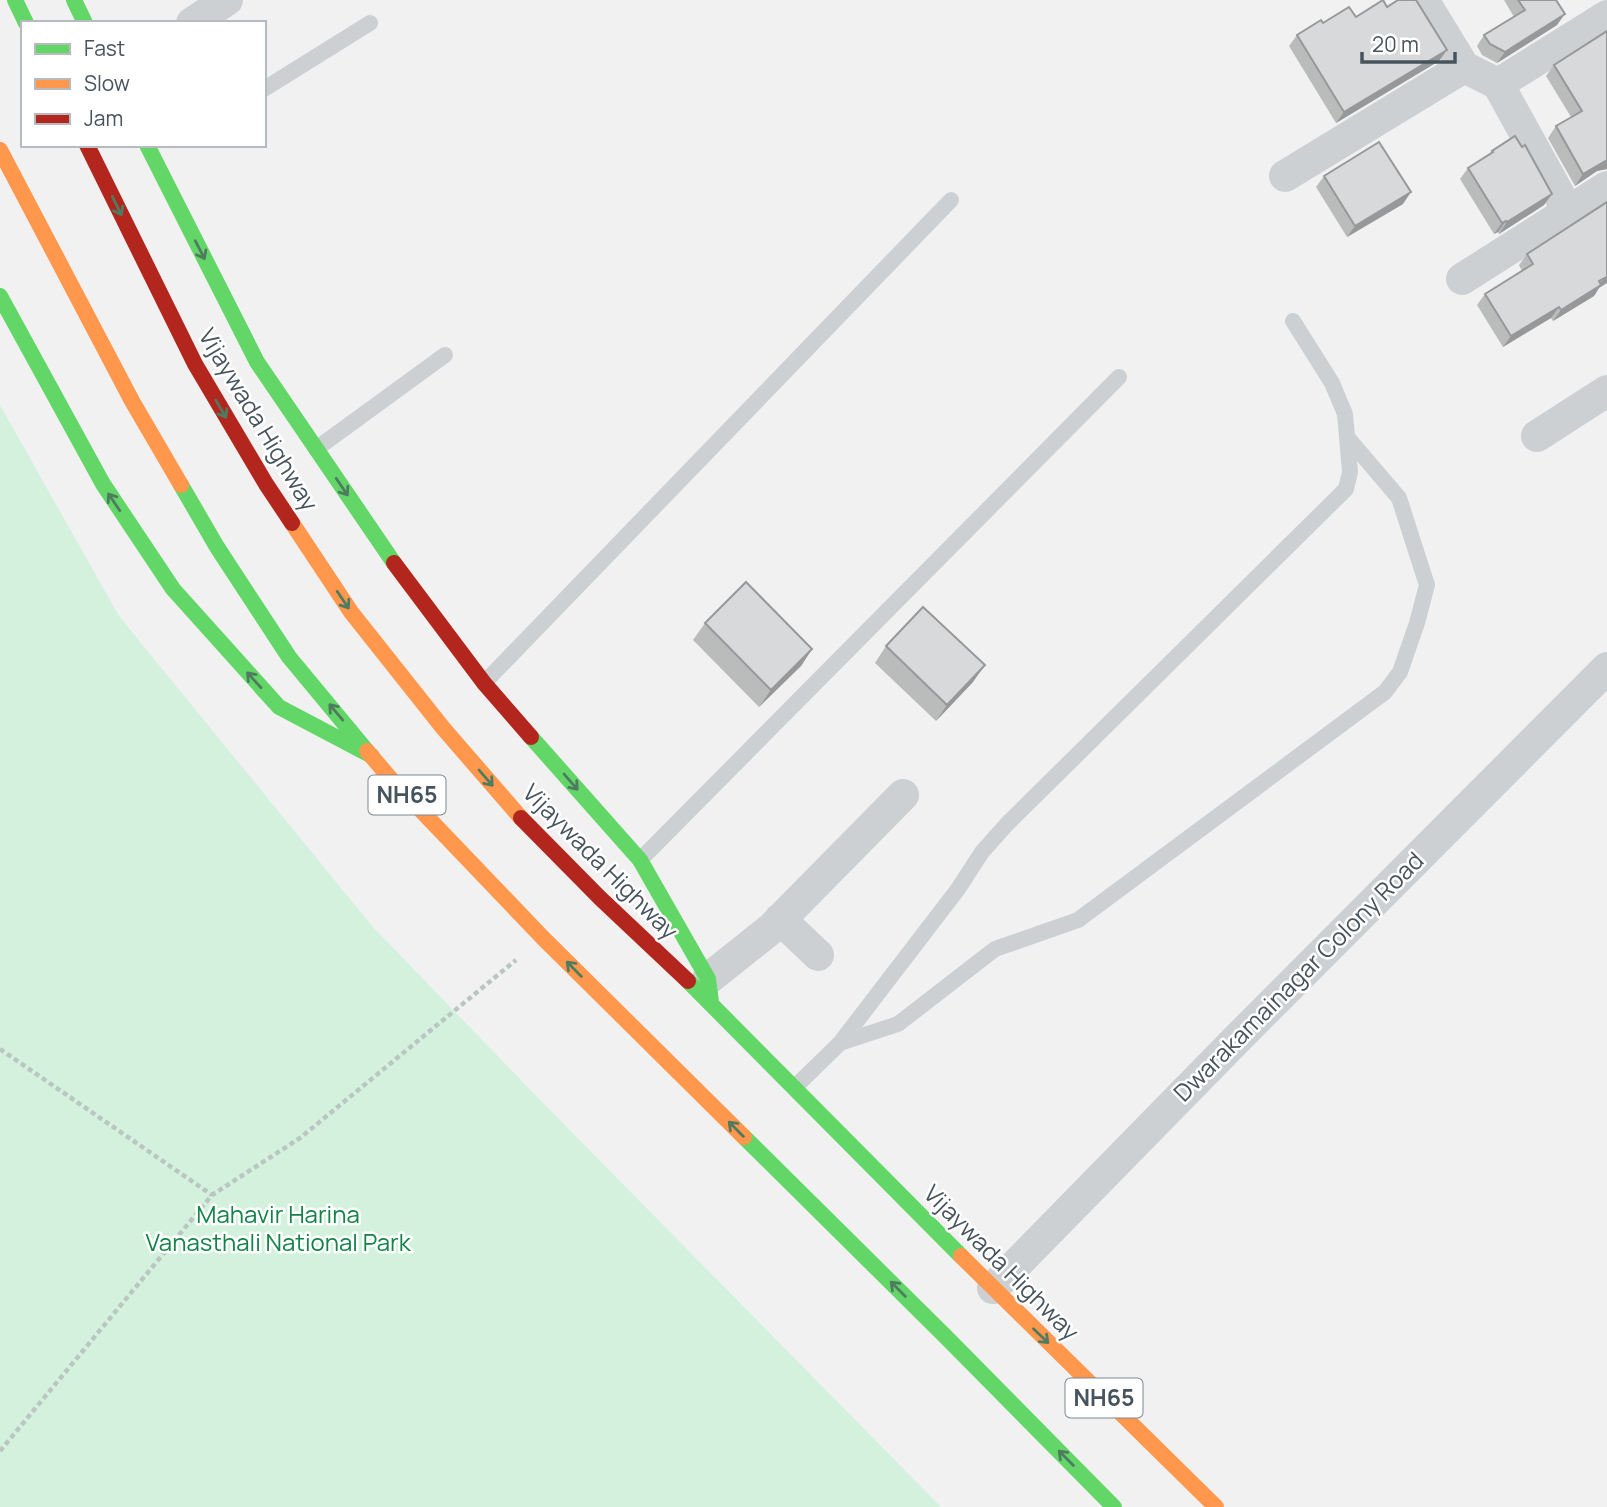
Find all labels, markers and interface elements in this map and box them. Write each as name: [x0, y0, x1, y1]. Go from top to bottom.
legend: [21, 21, 266, 147]
scale bar: [1362, 21, 1455, 65]
text: 20 m: [1372, 30, 1419, 58]
text: Fast: [84, 34, 125, 62]
text: Slow: [84, 69, 130, 97]
text: Jam: [84, 104, 123, 132]
one-way arrow: [111, 195, 125, 216]
one-way arrow: [194, 239, 208, 260]
street label: Vijaywada Highway: [192, 322, 327, 517]
one-way arrow: [214, 398, 228, 418]
one-way arrow: [335, 476, 349, 496]
one-way arrow: [107, 492, 121, 512]
one-way arrow: [336, 590, 350, 610]
one-way arrow: [246, 672, 263, 689]
one-way arrow: [328, 704, 344, 722]
one-way arrow: [478, 769, 494, 787]
one-way arrow: [563, 773, 579, 791]
road number: NH65: [368, 776, 446, 814]
street label: Vijaywada Highway: [516, 776, 686, 946]
street label: Dwarakamainagar Colony Road: [1166, 844, 1430, 1108]
one-way arrow: [566, 960, 583, 977]
one-way arrow: [728, 1120, 745, 1137]
street label: Vijaywada Highway: [917, 1177, 1087, 1347]
park label: Mahavir Harina Vanasthali National Park: [145, 1197, 412, 1258]
one-way arrow: [889, 1280, 906, 1297]
one-way arrow: [1033, 1328, 1050, 1345]
road number: NH65: [1066, 1378, 1142, 1418]
one-way arrow: [1058, 1450, 1075, 1467]

